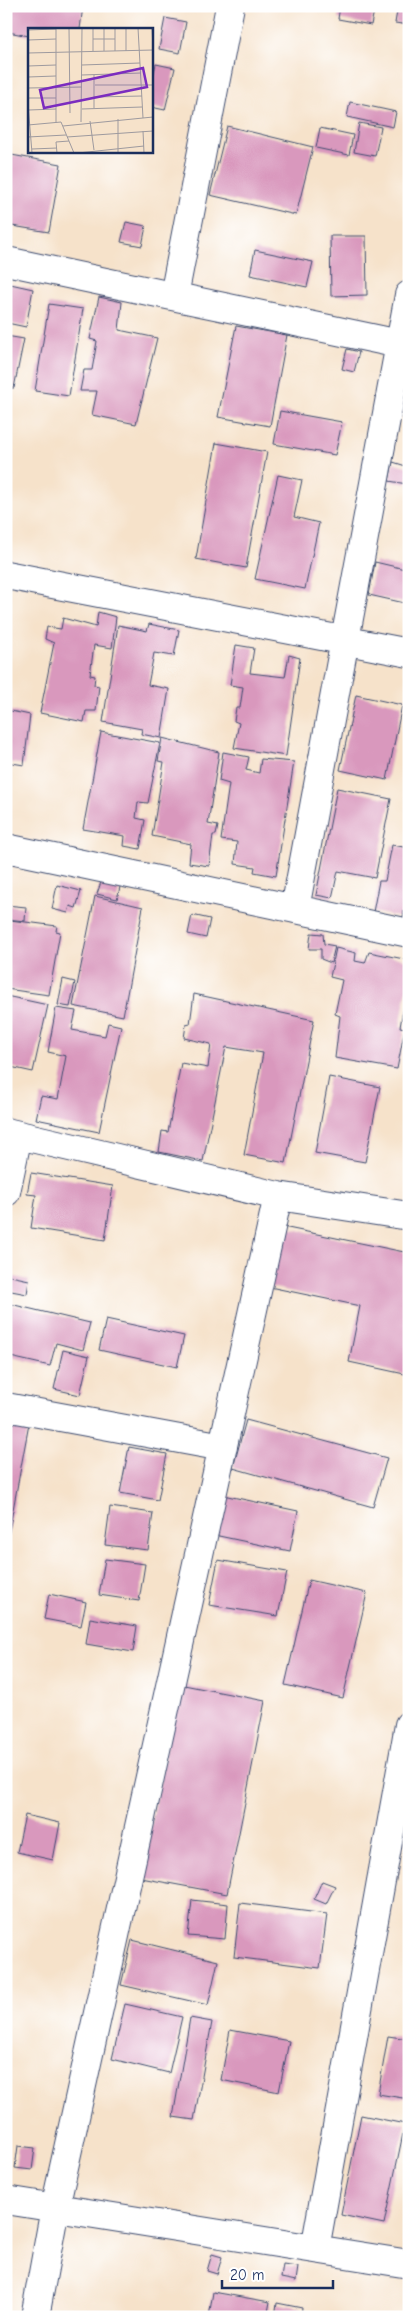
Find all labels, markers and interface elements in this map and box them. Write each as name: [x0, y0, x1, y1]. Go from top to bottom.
inset map: [28, 28, 152, 152]
scale bar: [222, 2258, 334, 2290]
text: 20 m: [230, 2266, 264, 2284]

